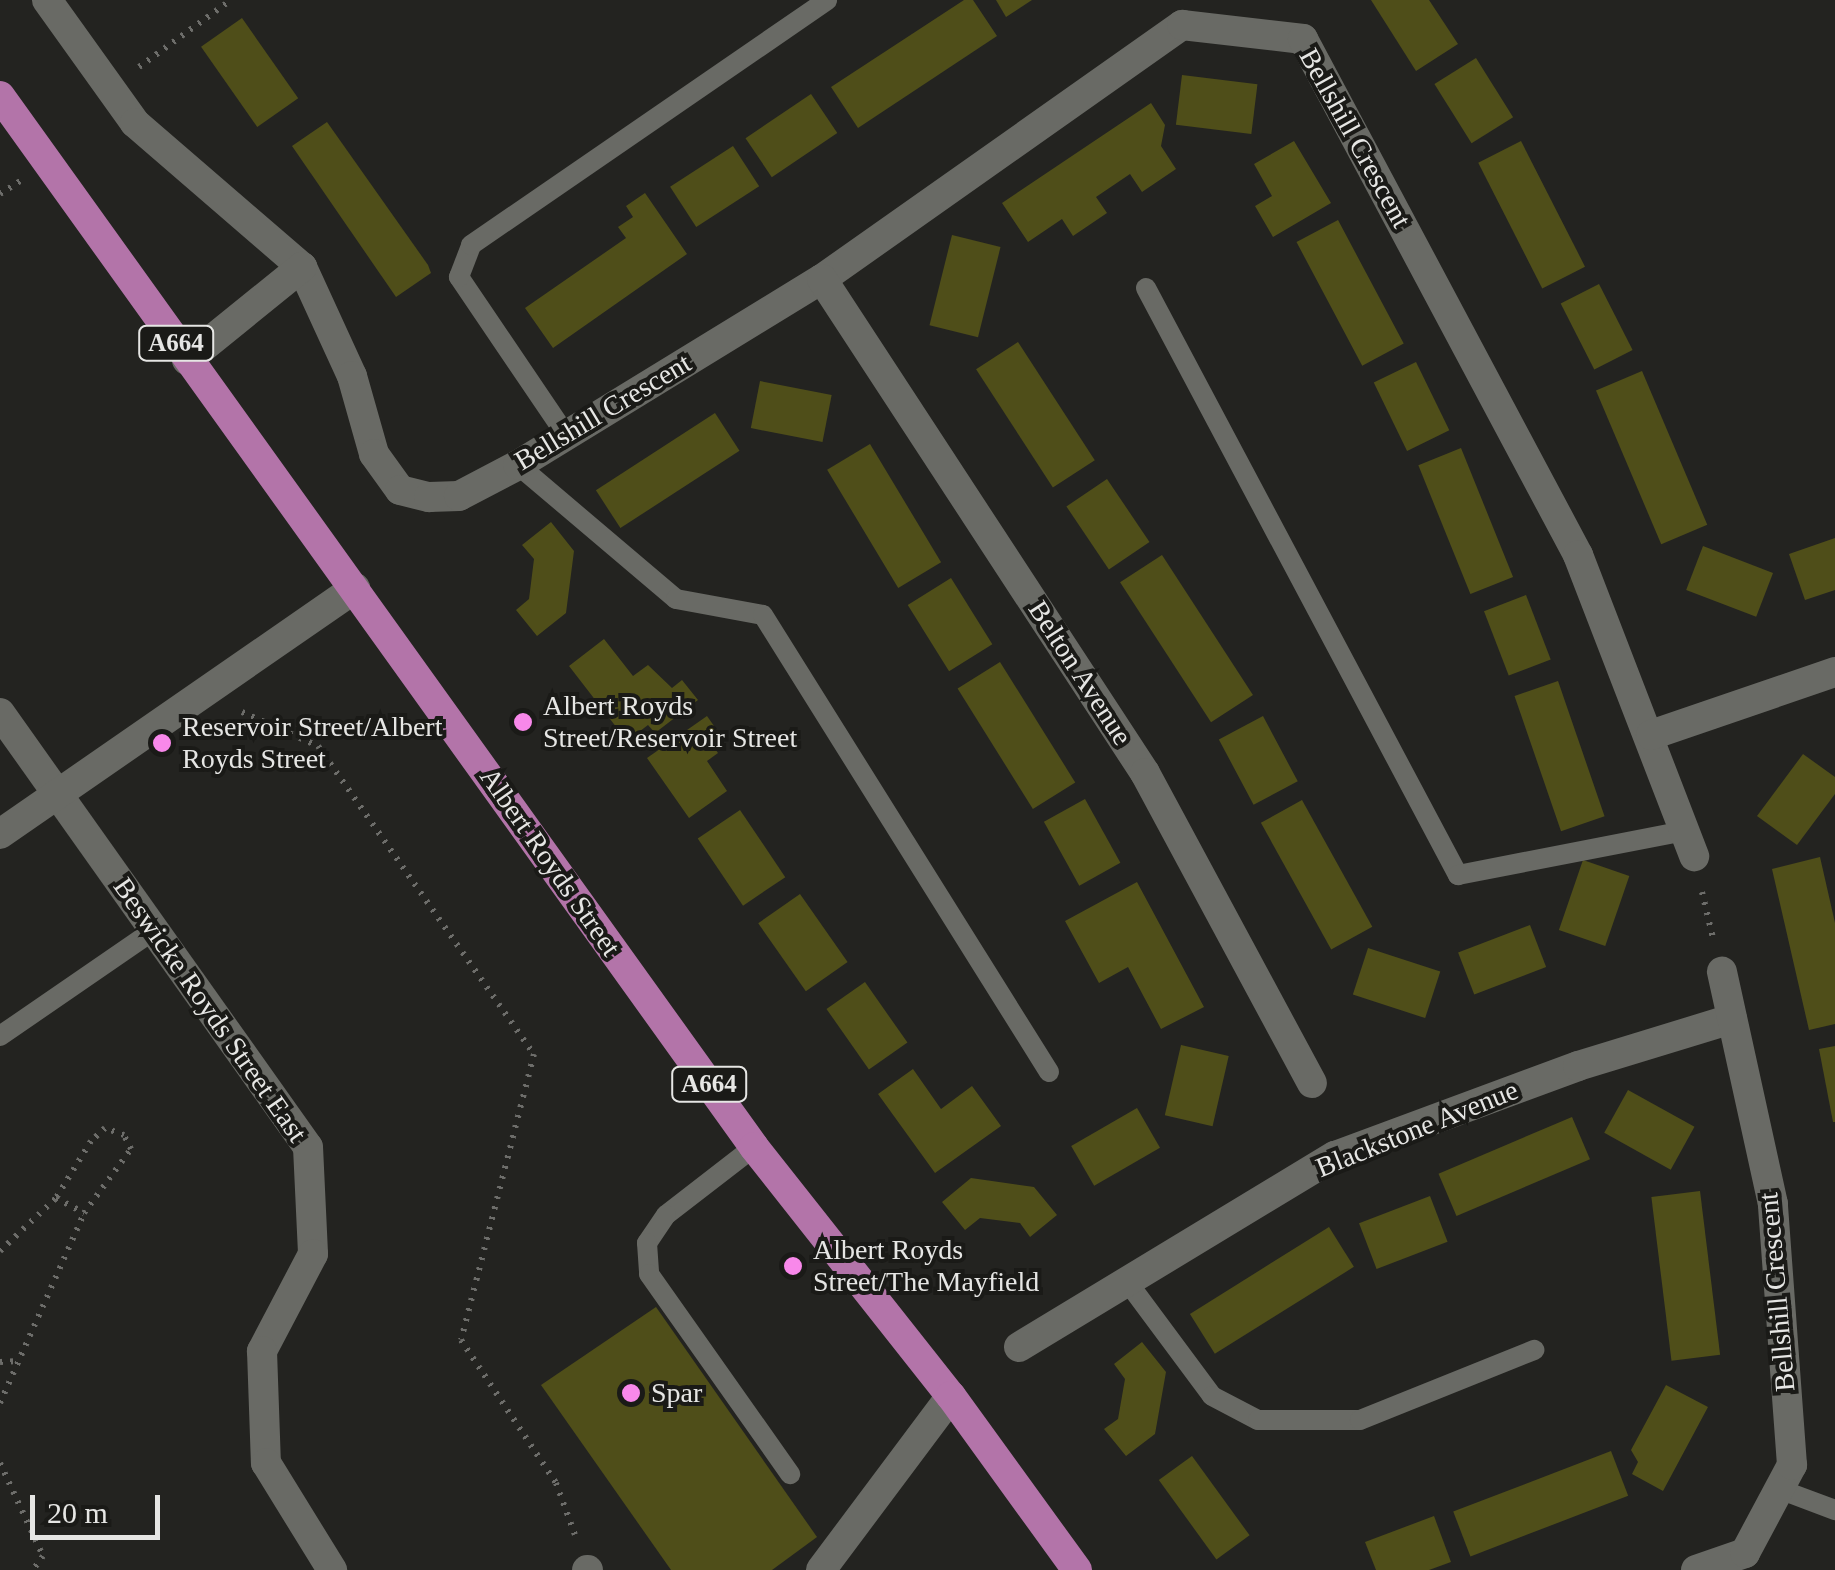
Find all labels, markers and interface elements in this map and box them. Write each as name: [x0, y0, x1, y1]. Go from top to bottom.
street label: Bellshill Crescent: [1292, 42, 1418, 234]
road number: A664: [136, 323, 216, 363]
street label: Bellshill Crescent: [509, 346, 697, 478]
street label: Belton Avenue: [1021, 594, 1139, 752]
place label: Albert Royds Street/Reservoir Street: [543, 689, 797, 755]
place label: Reservoir Street/Albert Royds Street: [182, 710, 442, 776]
marker: Albert Royds Street/Reservoir Street: [512, 711, 534, 733]
marker: Reservoir Street/Albert Royds Street: [151, 732, 173, 754]
street label: Albert Royds Street: [472, 761, 628, 963]
street label: Beswicke Royds Street East: [106, 871, 314, 1149]
road number: A664: [669, 1064, 749, 1104]
street label: Blackstone Avenue: [1310, 1073, 1524, 1185]
street label: Bellshill Crescent: [1752, 1191, 1802, 1393]
place label: Albert Royds Street/The Mayfield: [813, 1233, 1039, 1299]
marker: Albert Royds Street/The Mayfield: [782, 1255, 804, 1277]
place label: Spar: [651, 1376, 702, 1410]
marker: Spar: [620, 1382, 642, 1404]
scale bar: [35, 1475, 165, 1537]
text: 20 m: [47, 1496, 108, 1529]

